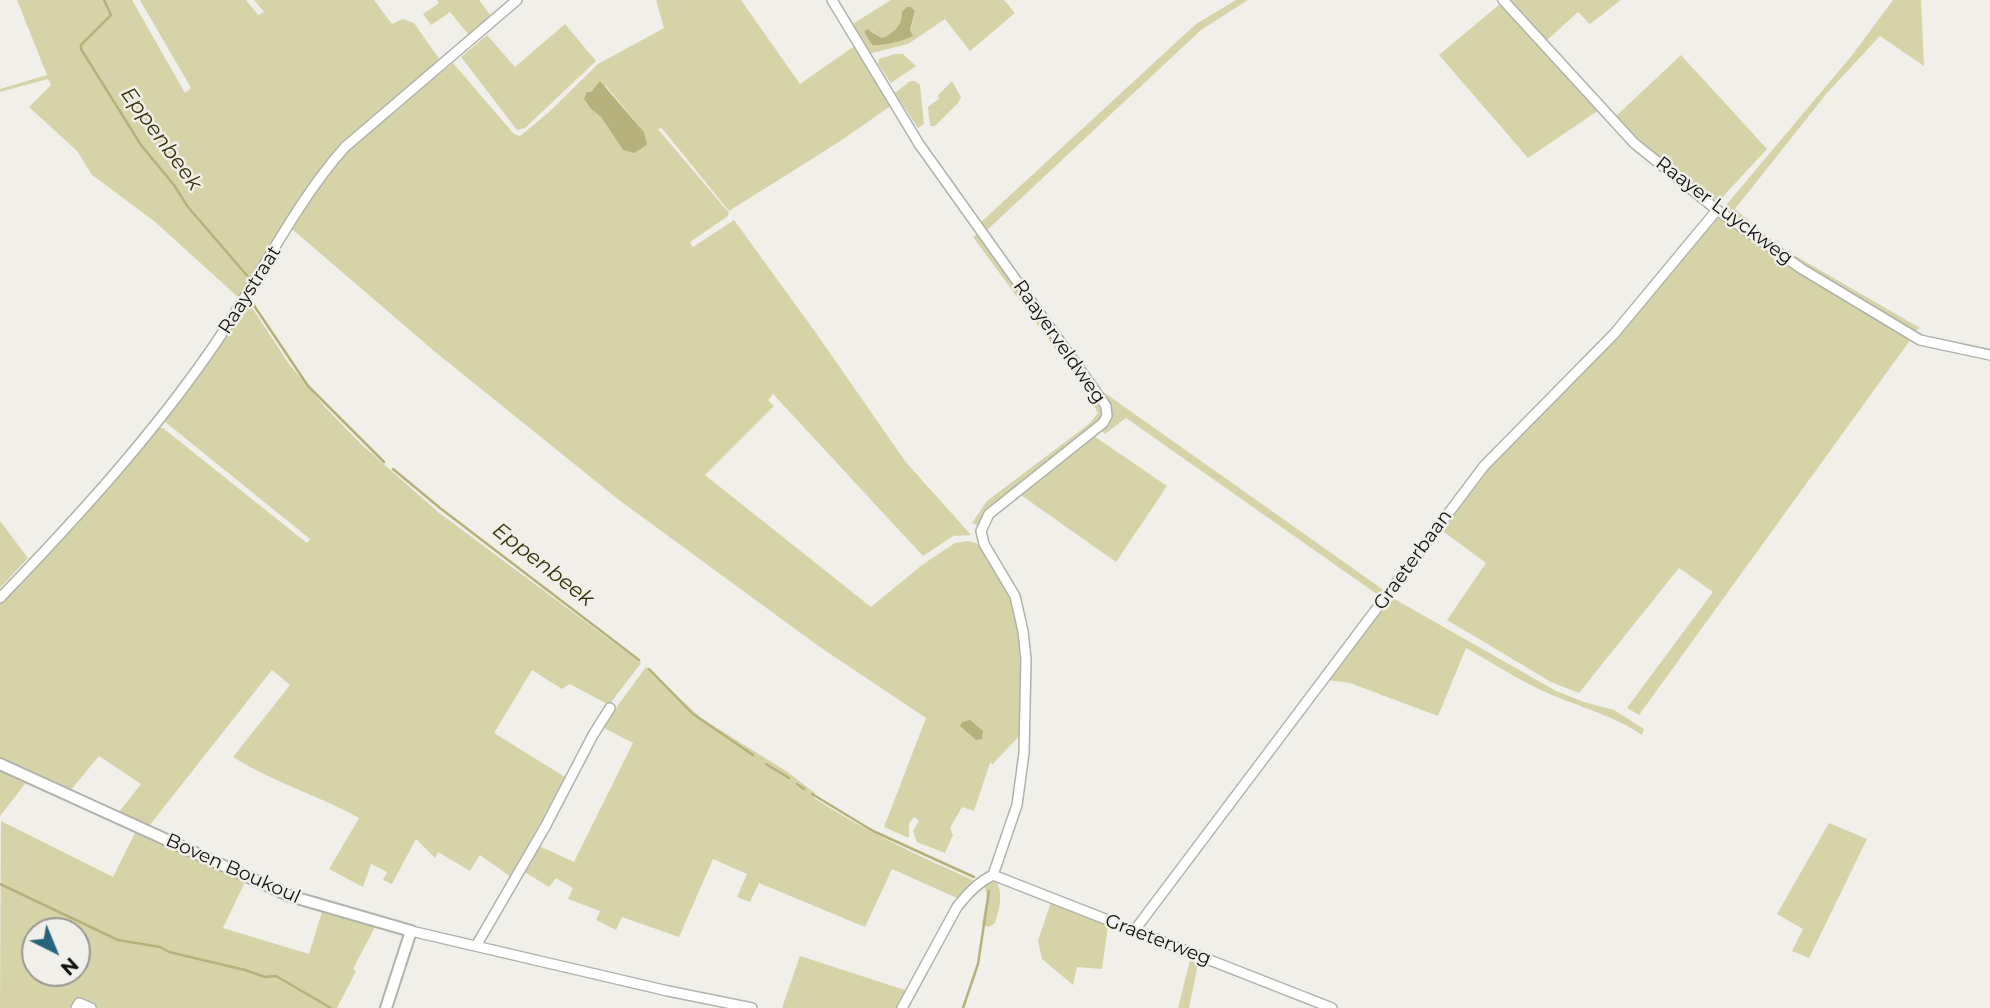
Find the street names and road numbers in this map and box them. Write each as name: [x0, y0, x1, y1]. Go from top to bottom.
street label: Raayer Luyckweg: [1651, 152, 1797, 270]
street label: Raaystraat: [214, 242, 286, 338]
street label: Raayerveldweg: [1008, 276, 1110, 408]
street label: Graeterbaan: [1369, 505, 1457, 615]
street label: Boven Boukoul: [162, 829, 304, 909]
street label: Graeterweg: [1102, 909, 1214, 971]

